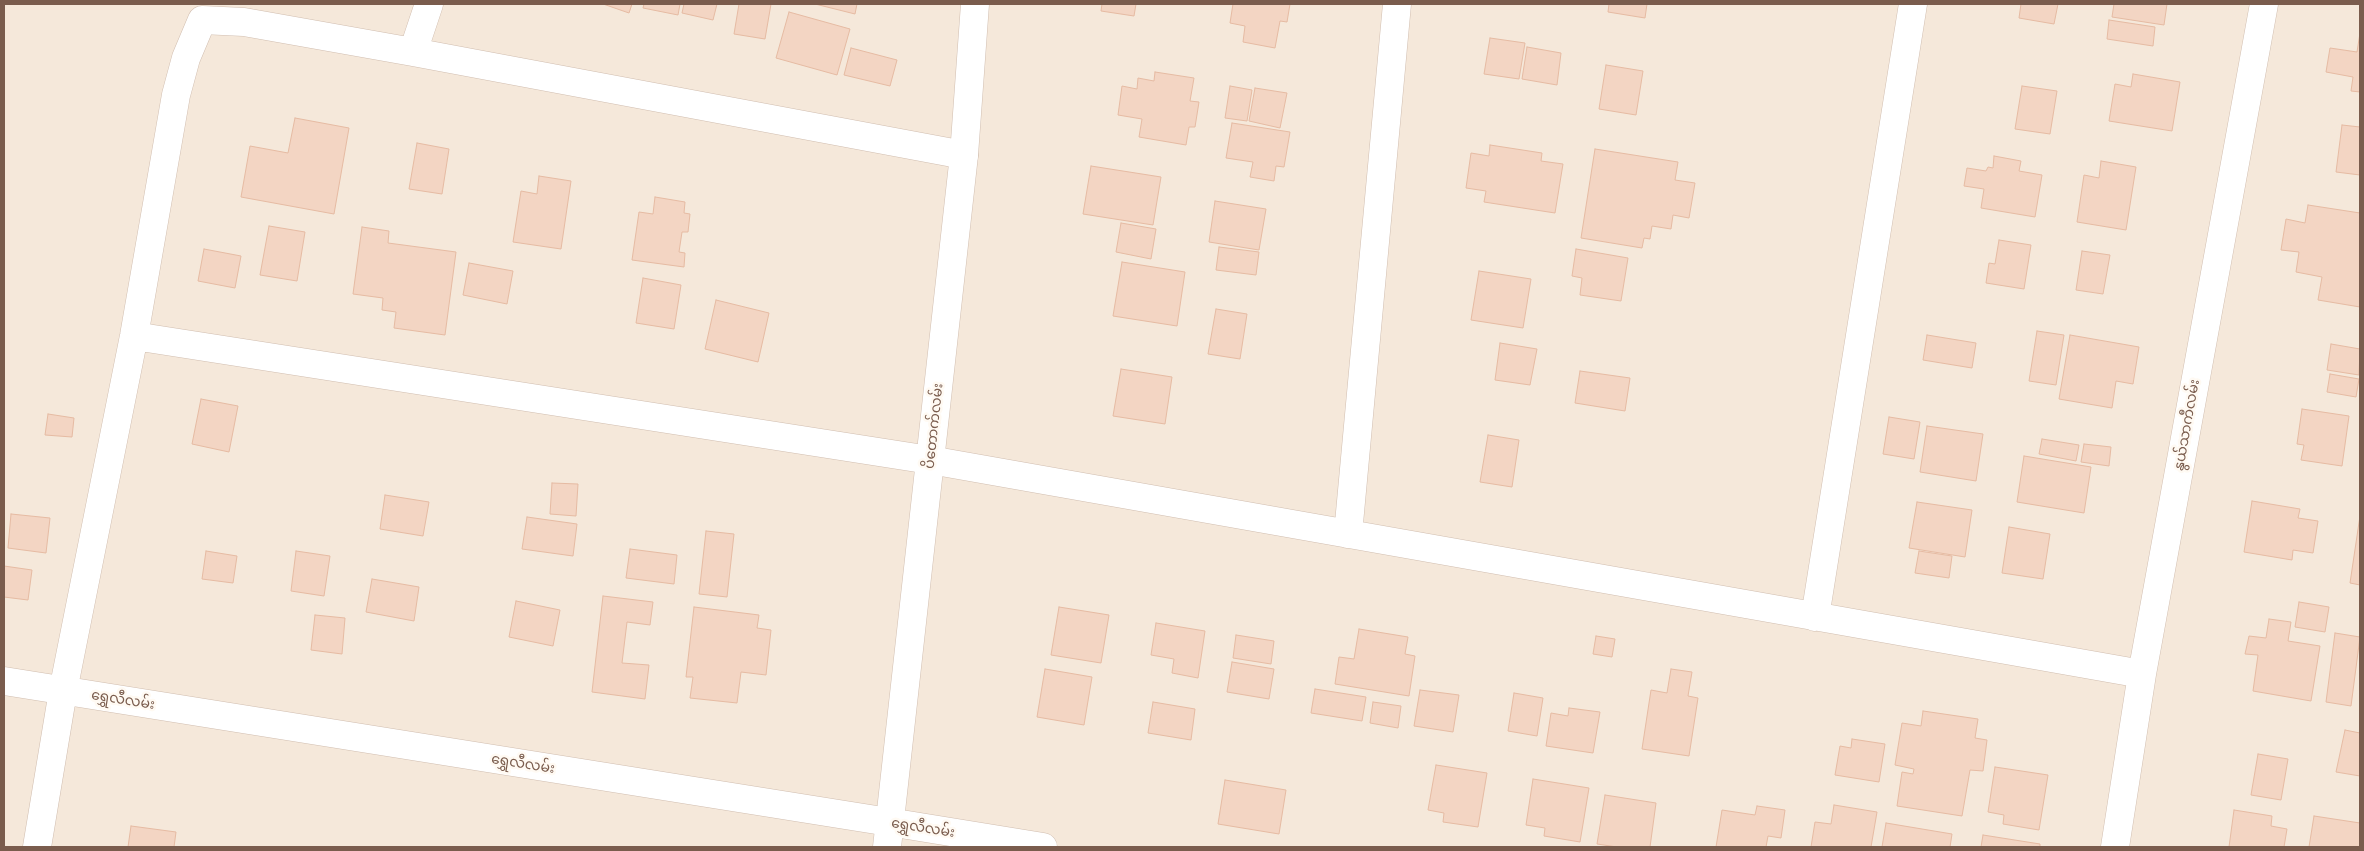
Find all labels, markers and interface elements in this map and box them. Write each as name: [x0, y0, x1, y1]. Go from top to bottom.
street label: နွယ်သာကီလမ်း: [2171, 378, 2203, 472]
street label: ပိတောက်လမ်း: [921, 382, 947, 470]
street label: ရွှေလီလမ်း: [90, 687, 156, 713]
street label: ရွှေလီလမ်း: [490, 751, 556, 777]
street label: ရွှေလီလမ်း: [890, 815, 956, 841]

